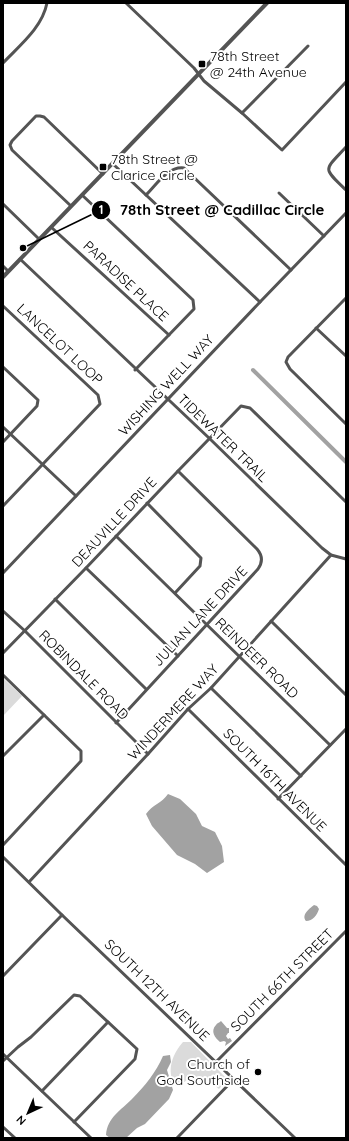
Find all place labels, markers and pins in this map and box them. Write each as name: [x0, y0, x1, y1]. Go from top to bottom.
place label: 78th Street @ 24th Avenue: [210, 47, 307, 81]
marker: 78th Street @ 24th Avenue: [197, 59, 207, 69]
place label: 78th Street @ Clarice Circle: [111, 150, 198, 184]
marker: 78th Street @ Clarice Circle: [98, 162, 108, 172]
callout: 78th Street @ Cadillac Circle: [91, 196, 332, 223]
place label: Church of God Southside: [157, 1055, 250, 1089]
marker: Church of God Southside: [253, 1067, 263, 1077]

